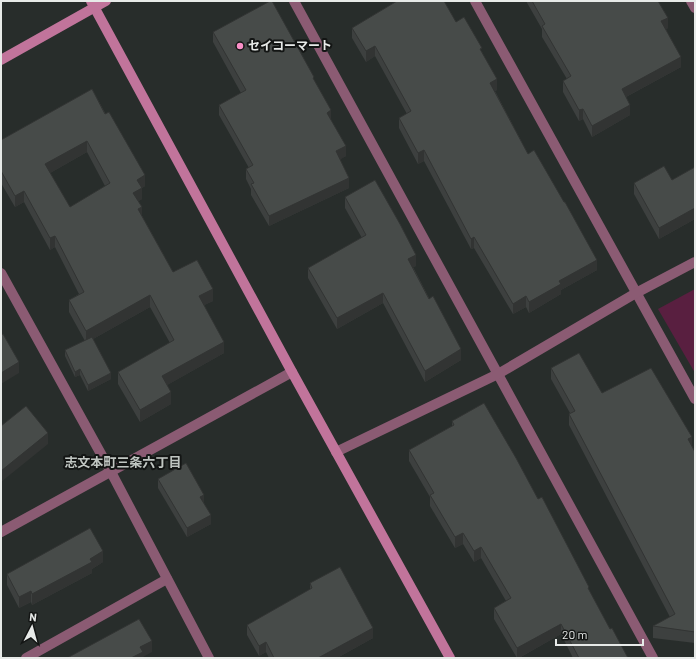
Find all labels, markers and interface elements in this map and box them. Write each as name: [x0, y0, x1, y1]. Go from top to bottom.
place label: セイコーマート: [248, 38, 332, 52]
marker: セイコーマート: [235, 41, 245, 51]
district label: 志文本町三条六丁目: [64, 454, 182, 470]
north arrow: [12, 607, 52, 647]
text: N: [29, 610, 37, 623]
scale bar: [556, 621, 643, 647]
text: 20 m: [562, 627, 588, 641]

